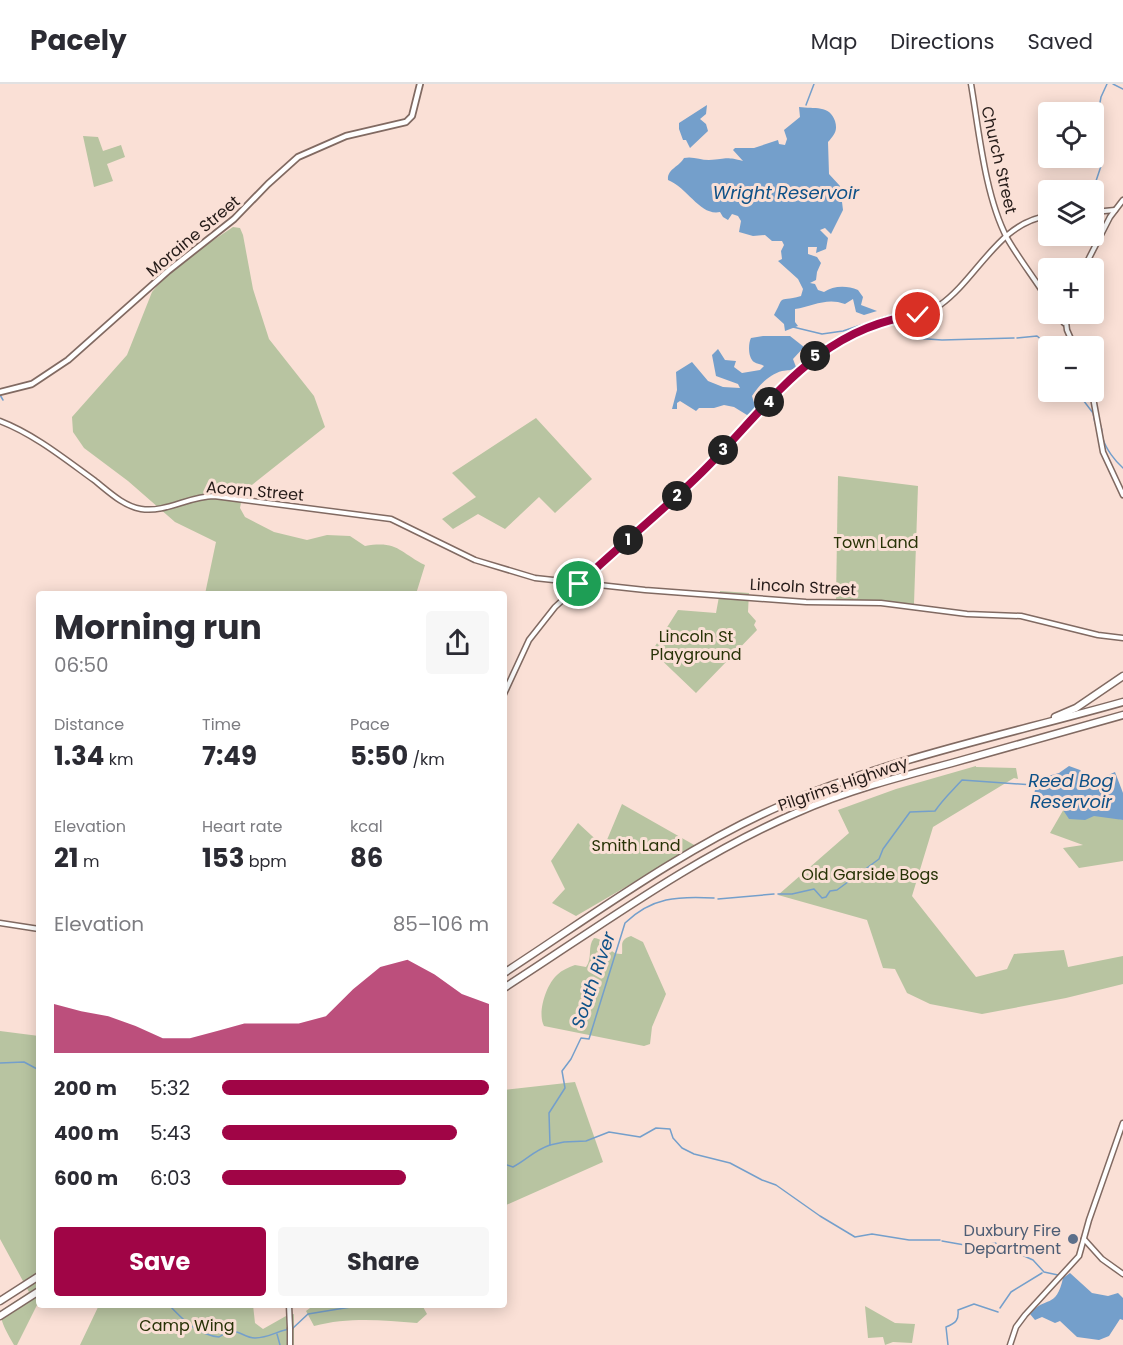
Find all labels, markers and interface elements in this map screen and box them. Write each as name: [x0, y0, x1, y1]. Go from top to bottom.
text: Pacely: [30, 21, 127, 60]
text: Map: [811, 27, 857, 56]
text: Directions: [890, 27, 994, 56]
text: Saved: [1027, 27, 1093, 56]
map controls: [1038, 102, 1104, 402]
button: locate: [1038, 102, 1104, 168]
street label: Church Street: [975, 104, 1023, 216]
water label: Wright Reservoir: [713, 180, 861, 205]
button: layers: [1038, 180, 1104, 246]
street label: Moraine Street: [141, 190, 245, 282]
button: +: [1038, 258, 1104, 324]
pin: [892, 289, 943, 340]
icon: check: [901, 298, 934, 331]
button: −: [1038, 336, 1104, 402]
pin: 5: [800, 341, 830, 371]
text: 5: [810, 344, 820, 367]
pin: 4: [754, 387, 784, 417]
text: 4: [764, 390, 774, 413]
pin: 3: [708, 435, 738, 465]
text: 3: [718, 438, 728, 461]
street label: Acorn Street: [205, 475, 305, 507]
pin: 2: [662, 481, 692, 511]
text: 2: [672, 484, 682, 507]
pin: 1: [613, 525, 643, 555]
text: 1: [625, 528, 631, 551]
park label: Town Land: [833, 531, 919, 554]
pin: [553, 558, 604, 609]
icon: arrive: [562, 567, 595, 600]
street label: Lincoln Street: [749, 573, 857, 601]
text: Morning run: [54, 604, 262, 651]
button: share: [426, 611, 489, 674]
park label: Lincoln St Playground: [650, 625, 742, 666]
text: 06:50: [54, 651, 109, 679]
text: Distance: [54, 713, 124, 736]
text: Time: [202, 713, 241, 736]
text: Pace: [350, 713, 390, 736]
text: 1.34: [54, 738, 104, 774]
text: 7:49: [202, 738, 257, 774]
text: 5:50: [350, 738, 408, 774]
text: km: [104, 748, 133, 771]
text: /km: [408, 748, 445, 771]
street label: Pilgrims Highway: [775, 751, 911, 817]
water label: Reed Bog Reservoir: [1028, 768, 1114, 814]
text: Elevation: [54, 815, 126, 838]
text: Heart rate: [202, 815, 282, 838]
text: kcal: [350, 815, 383, 838]
park label: Smith Land: [592, 834, 680, 857]
text: 21: [54, 840, 79, 876]
text: 153: [202, 840, 244, 876]
text: 86: [350, 840, 383, 876]
text: m: [79, 850, 99, 873]
text: bpm: [244, 850, 287, 873]
park label: Old Garside Bogs: [801, 863, 939, 886]
text: Elevation: [54, 910, 144, 938]
text: 85–106 m: [393, 910, 489, 938]
water label: South River: [565, 927, 622, 1031]
text: 200 m: [54, 1074, 117, 1102]
text: 5:32: [150, 1074, 190, 1102]
text: 400 m: [54, 1119, 119, 1147]
text: 5:43: [150, 1119, 191, 1147]
text: 600 m: [54, 1164, 118, 1192]
text: 6:03: [150, 1164, 191, 1192]
place label: Duxbury Fire Department: [964, 1219, 1061, 1260]
button: Save: [54, 1227, 266, 1296]
button: Share: [278, 1227, 489, 1296]
marker: Duxbury Fire Department: [1066, 1232, 1080, 1246]
park label: Camp Wing: [139, 1314, 235, 1337]

